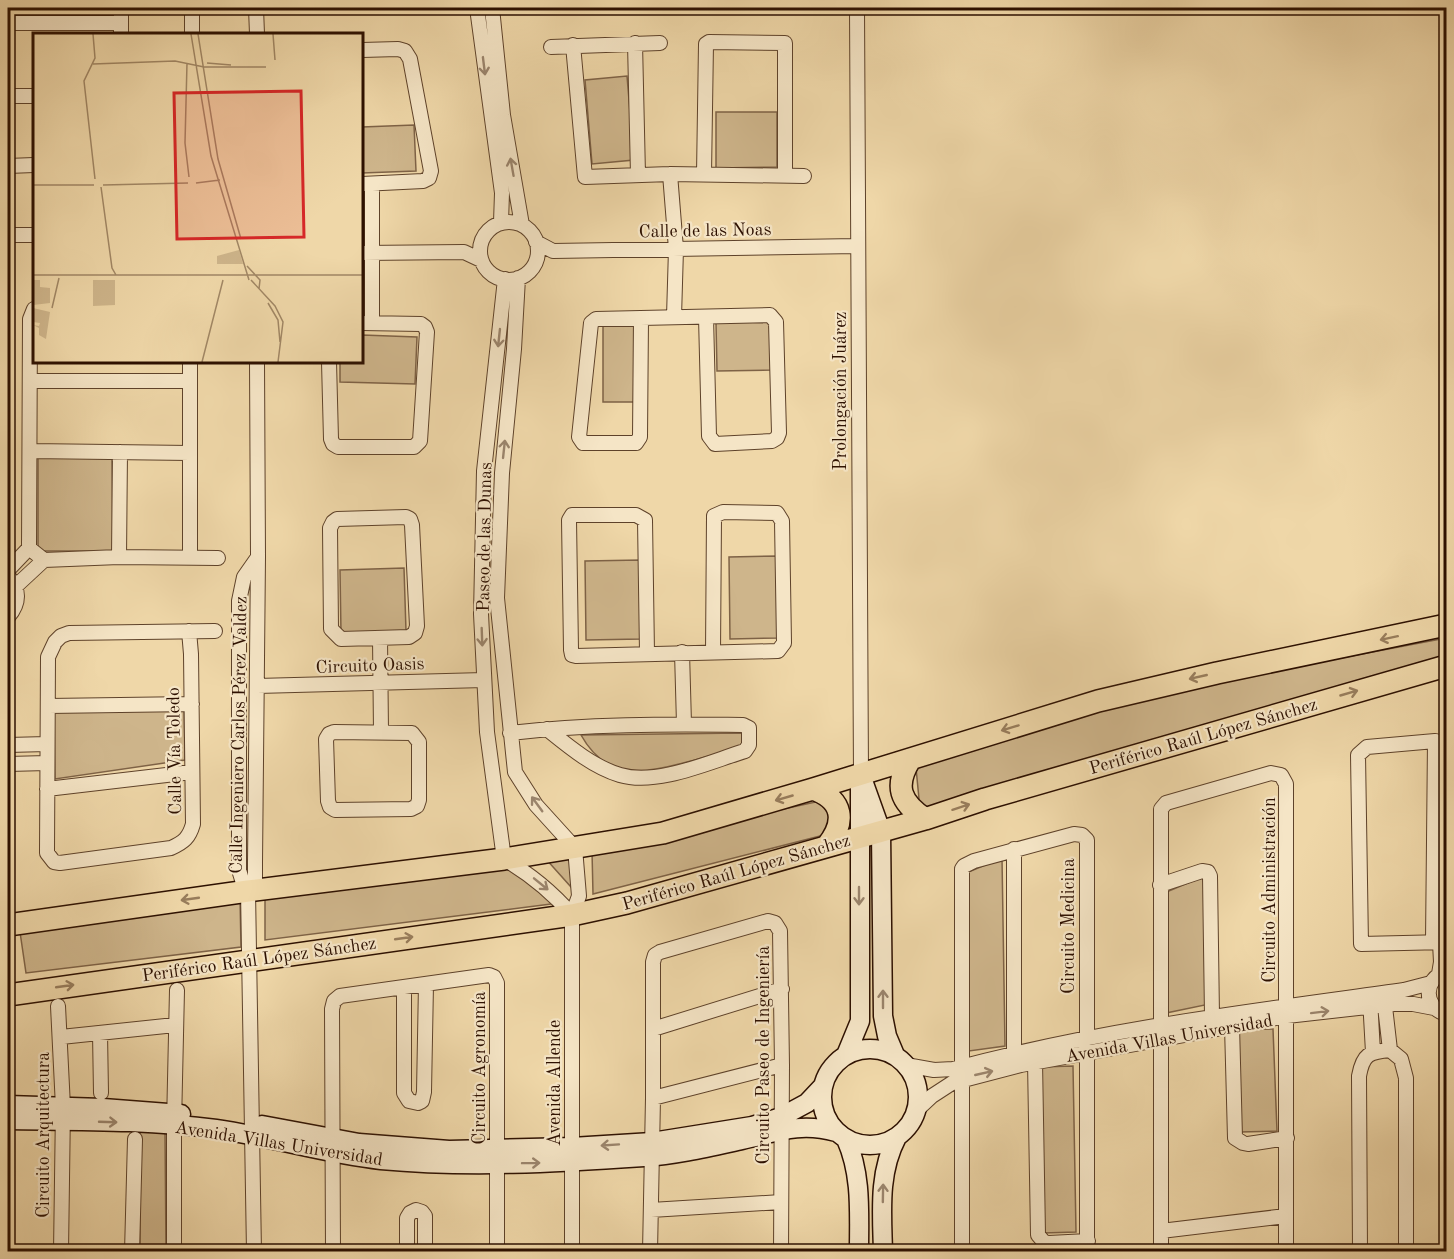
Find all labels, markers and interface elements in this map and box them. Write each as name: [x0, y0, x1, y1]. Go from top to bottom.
inset map: [33, 33, 363, 363]
one-way arrow: [479, 55, 490, 75]
one-way arrow: [506, 158, 517, 178]
street label: Calle de las Noas: [638, 221, 772, 241]
street label: Prolongación Juárez: [832, 312, 850, 470]
one-way arrow: [493, 327, 504, 347]
one-way arrow: [499, 440, 510, 459]
street label: Paseo de las Dunas: [475, 462, 495, 612]
street label: Calle Ingeniero Carlos Pérez Valdez: [228, 596, 250, 874]
one-way arrow: [477, 626, 488, 646]
one-way arrow: [1380, 633, 1400, 644]
street label: Circuito Oasis: [315, 655, 425, 677]
one-way arrow: [1189, 672, 1208, 684]
street label: Calle Vía Toledo: [165, 687, 185, 815]
one-way arrow: [1339, 687, 1358, 698]
street label: Periférico Raúl López Sánchez: [1087, 696, 1319, 778]
one-way arrow: [1001, 723, 1020, 734]
one-way arrow: [775, 793, 794, 804]
one-way arrow: [530, 797, 543, 813]
street label: Circuito Administración: [1261, 797, 1279, 983]
one-way arrow: [951, 801, 970, 812]
street label: Periférico Raúl López Sánchez: [620, 832, 852, 914]
street label: Circuito Medicina: [1060, 858, 1078, 994]
one-way arrow: [533, 877, 549, 890]
one-way arrow: [853, 885, 865, 905]
one-way arrow: [181, 893, 201, 904]
one-way arrow: [394, 933, 413, 944]
street label: Periférico Raúl López Sánchez: [141, 935, 378, 985]
street label: Circuito Paseo de Ingeniería: [755, 945, 773, 1164]
one-way arrow: [55, 981, 75, 992]
one-way arrow: [877, 989, 889, 1009]
street label: Circuito Agronomía: [471, 991, 489, 1145]
one-way arrow: [1310, 1007, 1330, 1018]
street label: Avenida Villas Universidad: [1064, 1012, 1274, 1066]
street label: Avenida Allende: [546, 1020, 564, 1146]
street label: Circuito Arquitectura: [35, 1052, 53, 1218]
one-way arrow: [974, 1067, 993, 1079]
one-way arrow: [97, 1117, 117, 1128]
street label: Avenida Villas Universidad: [174, 1119, 384, 1169]
one-way arrow: [601, 1139, 621, 1150]
one-way arrow: [520, 1157, 540, 1169]
one-way arrow: [877, 1184, 888, 1204]

